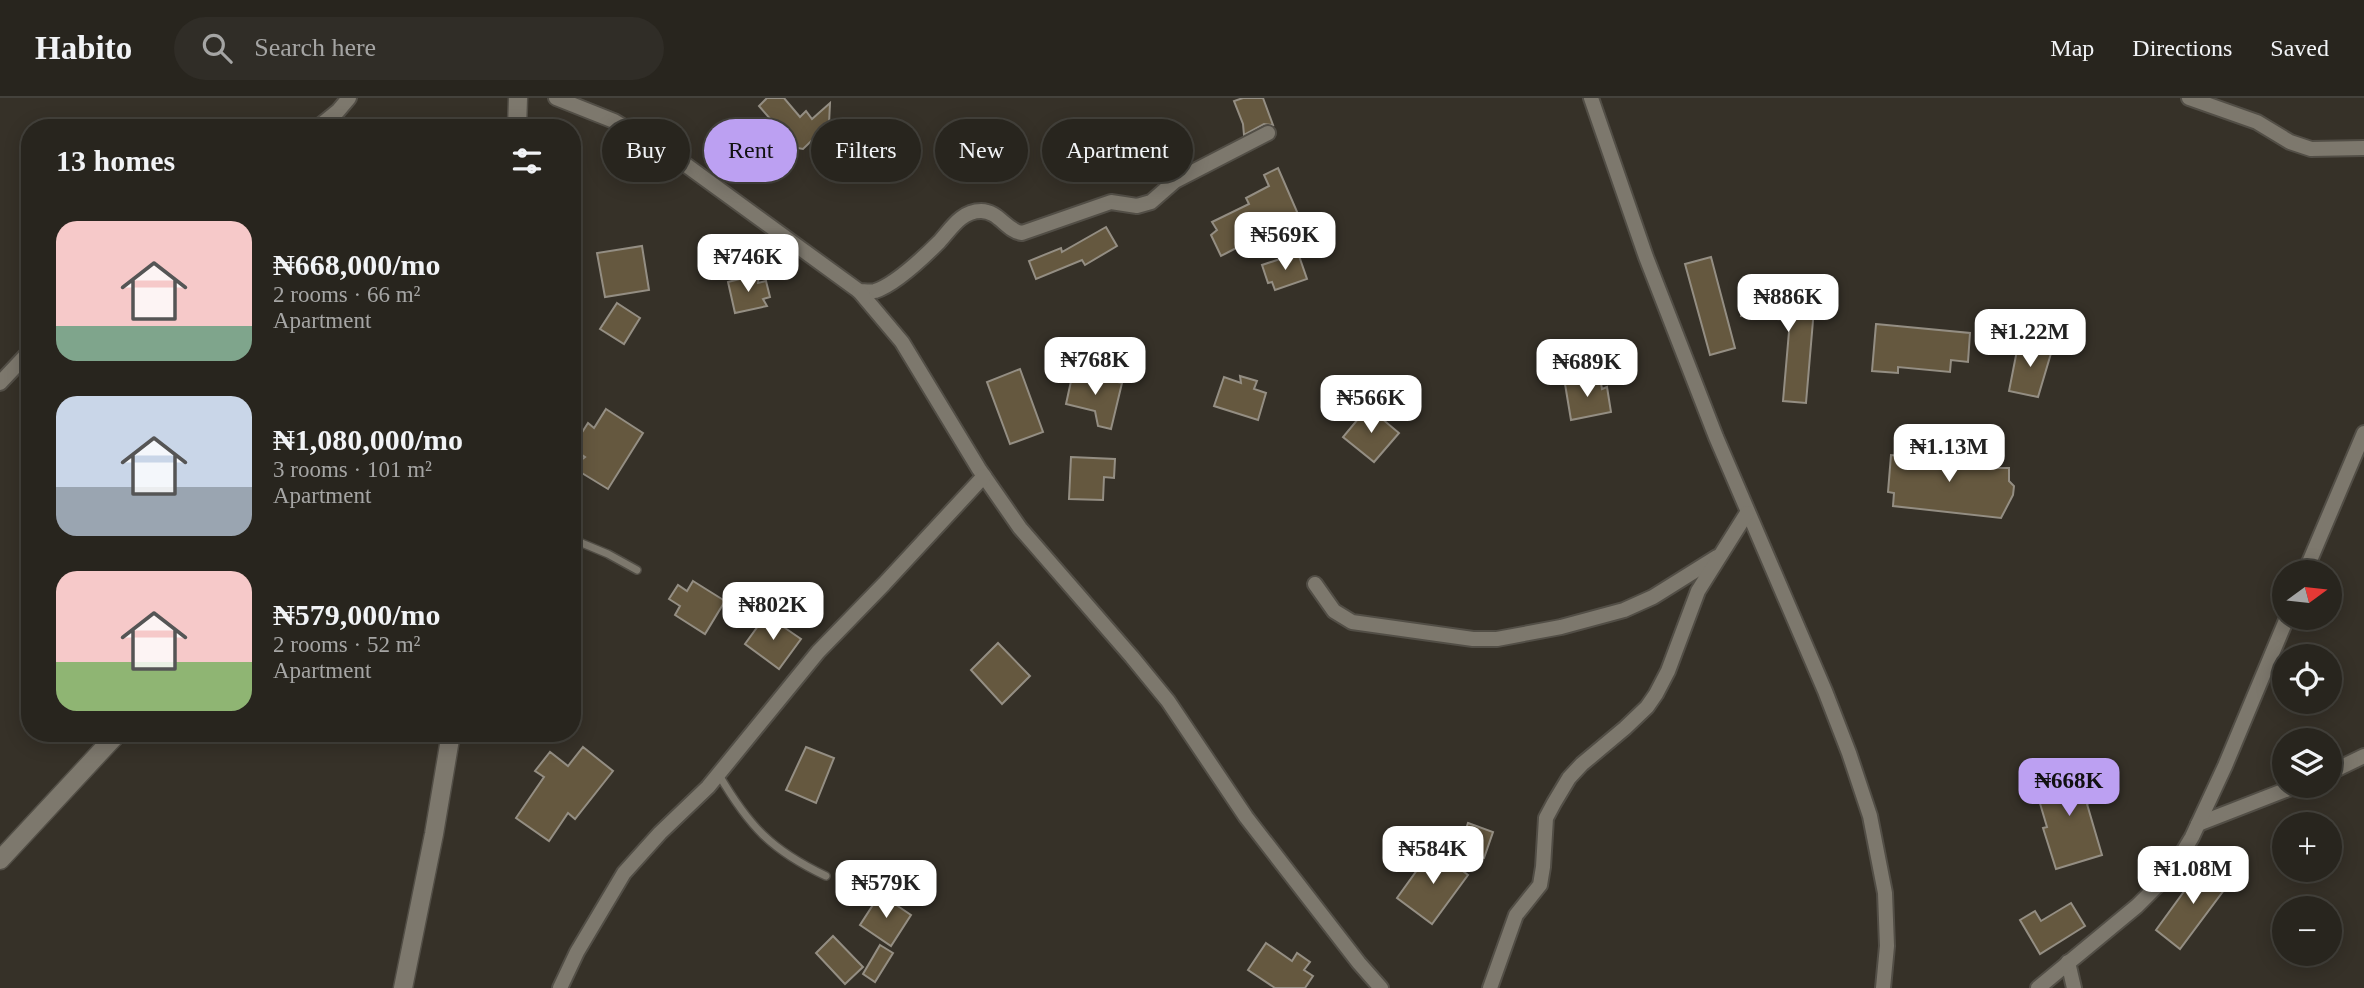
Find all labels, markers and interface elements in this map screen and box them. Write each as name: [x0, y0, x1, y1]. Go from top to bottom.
search box: [174, 17, 664, 80]
icon: search: [198, 29, 236, 67]
text: Habito: [35, 30, 132, 66]
text: Search here: [254, 33, 376, 62]
text: Map: [2050, 35, 2094, 61]
text: Directions: [2132, 35, 2232, 61]
text: Saved: [2270, 35, 2329, 61]
chip: Buy: [602, 119, 690, 182]
chip: Rent: [704, 119, 797, 182]
chip: Filters: [811, 119, 921, 182]
chip: New: [935, 119, 1028, 182]
chip: Apartment: [1042, 119, 1193, 182]
icon: filters: [508, 142, 546, 180]
text: 13 homes: [56, 144, 175, 177]
pin: ₦569K: [1236, 212, 1334, 272]
text: ₦569K: [1251, 222, 1320, 247]
pin: ₦746K: [699, 234, 797, 294]
text: ₦746K: [714, 244, 783, 269]
text: ₦668,000/mo: [273, 248, 441, 281]
icon: home: [112, 249, 196, 333]
pin: ₦886K: [1739, 274, 1837, 334]
text: 2 rooms · 66 m²: [273, 282, 420, 307]
text: ₦886K: [1754, 284, 1823, 309]
text: Apartment: [273, 308, 371, 333]
pin: ₦1.22M: [1973, 310, 2087, 369]
text: ₦1.22M: [1991, 319, 2069, 344]
pin: ₦768K: [1046, 338, 1144, 397]
pin: ₦689K: [1538, 340, 1636, 399]
text: ₦768K: [1061, 347, 1130, 372]
text: ₦689K: [1553, 349, 1622, 374]
pin: ₦566K: [1322, 376, 1420, 435]
text: ₦566K: [1337, 385, 1406, 410]
text: ₦1,080,000/mo: [273, 423, 463, 456]
icon: home: [112, 424, 196, 508]
pin: ₦1.13M: [1892, 424, 2006, 484]
text: ₦1.13M: [1910, 434, 1988, 459]
text: 3 rooms · 101 m²: [273, 457, 432, 482]
text: Apartment: [273, 483, 371, 508]
north arrow: [2272, 560, 2342, 630]
map controls: [2272, 560, 2342, 966]
pin: ₦802K: [724, 582, 822, 642]
text: ₦802K: [739, 592, 808, 617]
text: ₦579,000/mo: [273, 598, 441, 631]
icon: home: [112, 599, 196, 683]
text: 2 rooms · 52 m²: [273, 632, 420, 657]
button: locate: [2272, 644, 2342, 714]
text: Apartment: [273, 658, 371, 683]
button: layers: [2272, 728, 2342, 798]
pin: ₦668K: [2020, 758, 2118, 818]
text: ₦668K: [2035, 768, 2104, 793]
button: +: [2272, 812, 2342, 882]
pin: ₦584K: [1384, 826, 1482, 886]
text: ₦584K: [1399, 836, 1468, 861]
pin: ₦1.08M: [2136, 846, 2250, 906]
text: ₦1.08M: [2154, 856, 2232, 881]
pin: ₦579K: [837, 860, 935, 920]
text: ₦579K: [852, 870, 921, 895]
button: −: [2272, 896, 2342, 966]

